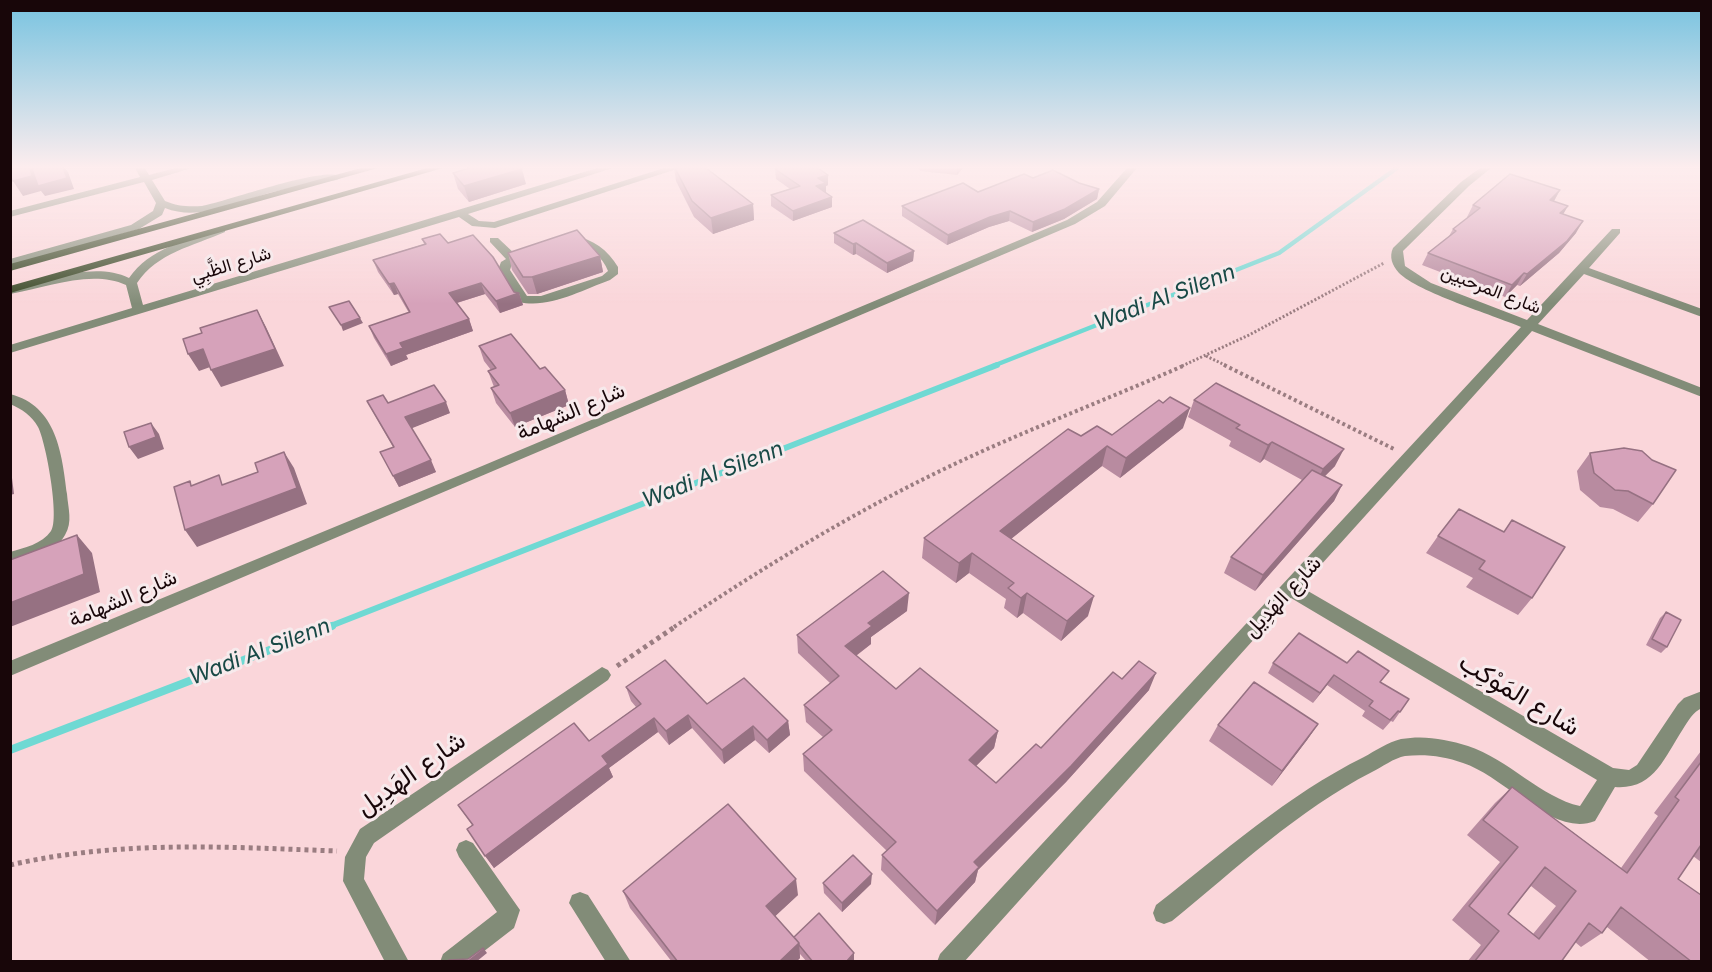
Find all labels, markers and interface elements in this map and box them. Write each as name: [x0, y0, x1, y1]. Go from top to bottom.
street label: شارع الظَّبِي: [188, 243, 274, 287]
water label: Wadi Al Silenn: [1091, 259, 1239, 337]
street label: شارع المرحبين: [1438, 261, 1544, 319]
street label: شارع الشهامة: [513, 378, 629, 446]
water label: Wadi Al Silenn: [639, 436, 787, 514]
street label: شارع الهَدِيل: [1239, 551, 1327, 643]
street label: شارع الشهامة: [65, 565, 181, 633]
water label: Wadi Al Silenn: [186, 613, 334, 691]
street label: شارع المَوْكِب: [1453, 647, 1585, 743]
street label: شارع الهَدِيل: [350, 725, 472, 823]

